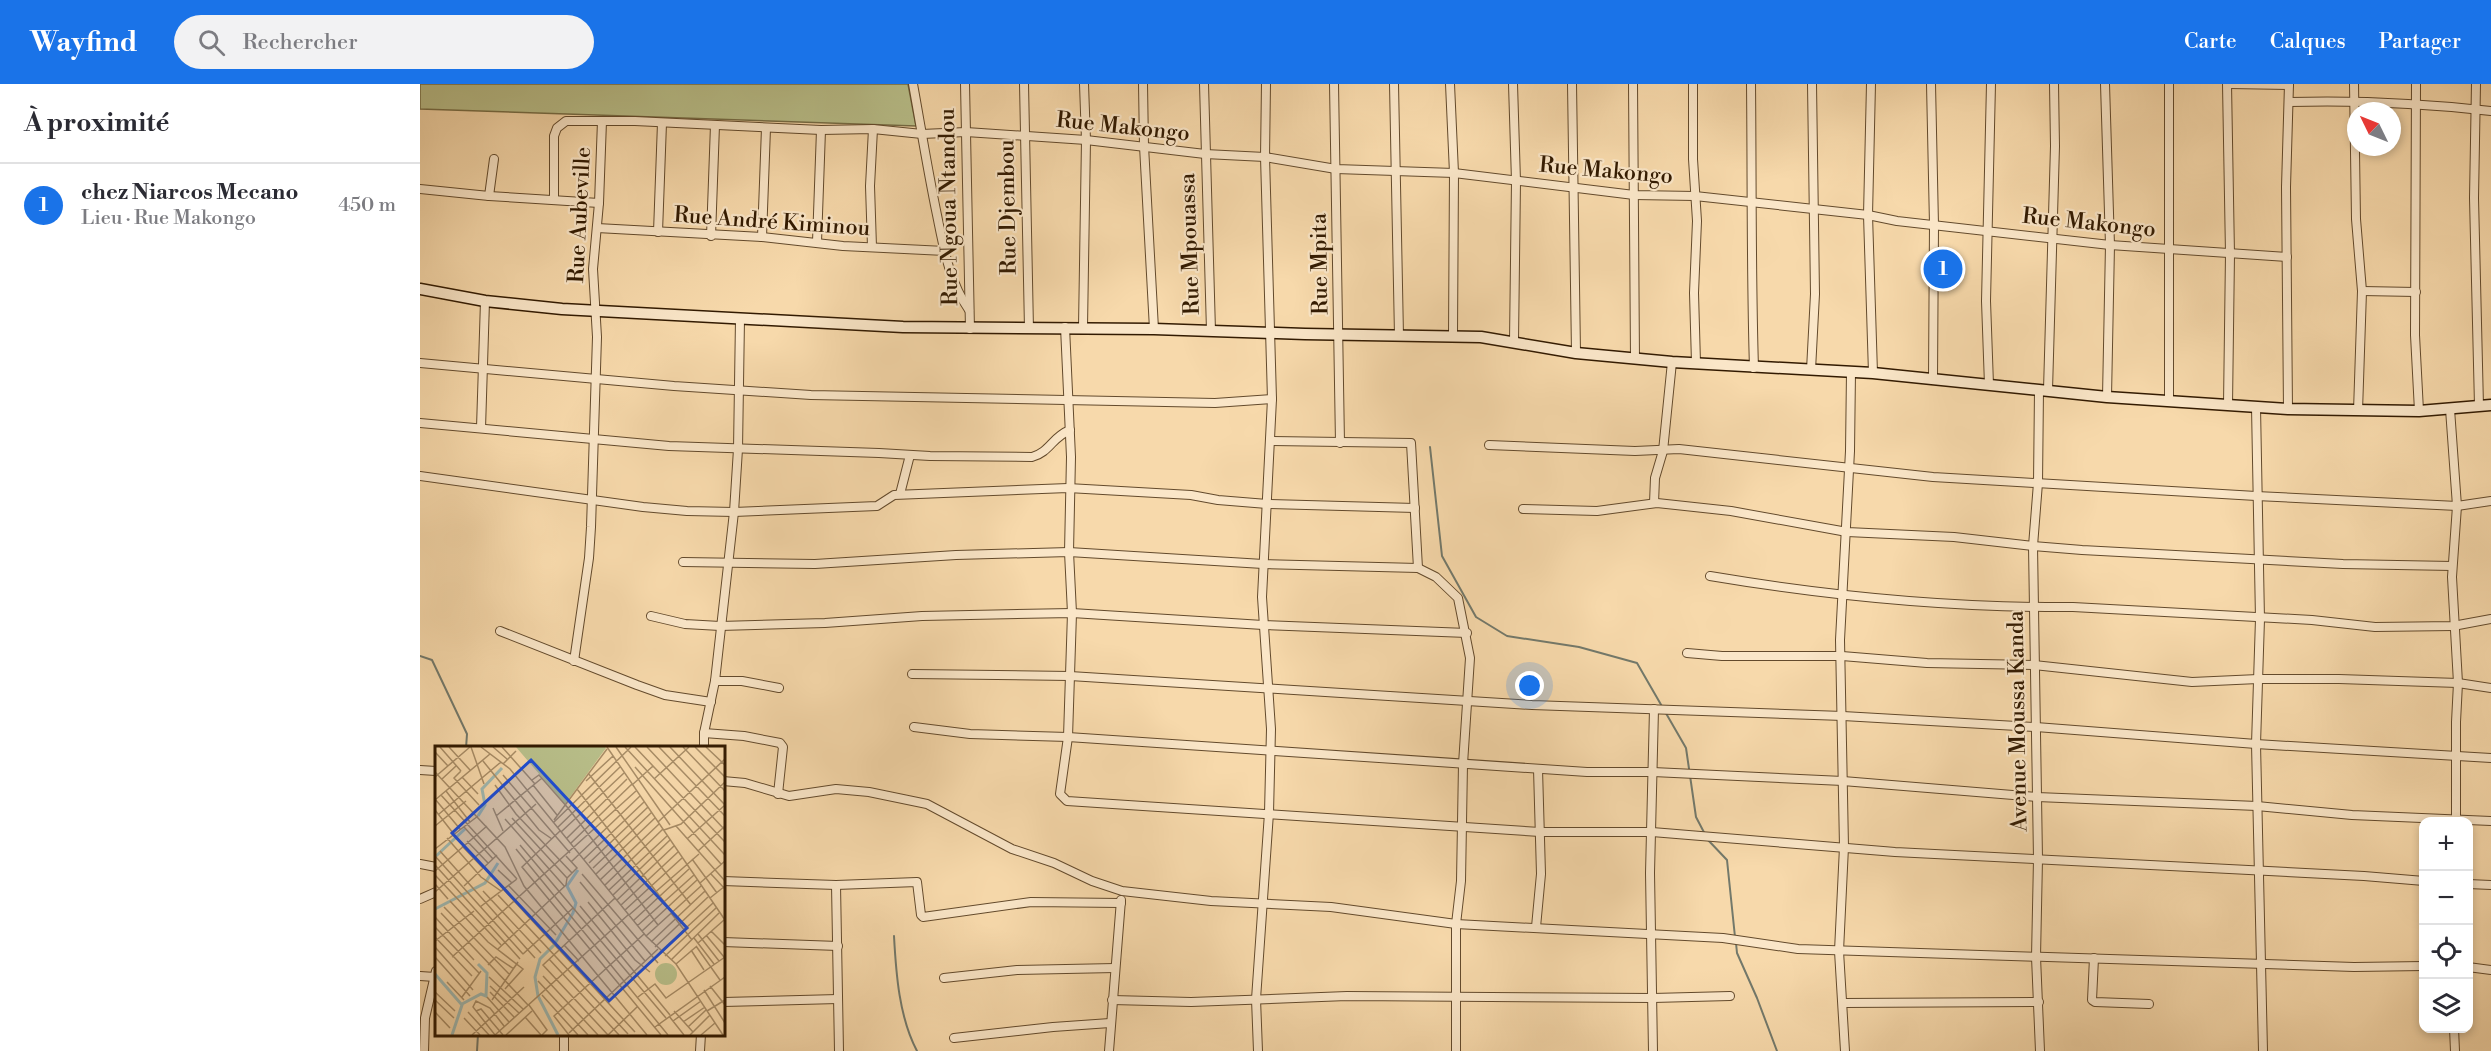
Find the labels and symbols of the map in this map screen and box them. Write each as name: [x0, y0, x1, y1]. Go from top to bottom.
north arrow: [2347, 102, 2401, 156]
street label: Rue Ngoua Ntandou: [934, 107, 964, 306]
street label: Rue Makongo: [1055, 107, 1191, 147]
street label: Rue Djembou: [993, 139, 1023, 275]
street label: Rue Aubeville: [563, 146, 597, 284]
street label: Rue Makongo: [1538, 152, 1674, 190]
street label: Rue Mpouassa: [1174, 172, 1206, 315]
street label: Rue André Kiminou: [673, 202, 872, 242]
street label: Rue Makongo: [2021, 203, 2157, 243]
street label: Rue Mpita: [1306, 212, 1334, 315]
pin: 1: [1924, 246, 1963, 291]
street label: Avenue Moussa Kanda: [2003, 609, 2033, 833]
your location: [1515, 671, 1544, 700]
inset map: [435, 746, 724, 1036]

